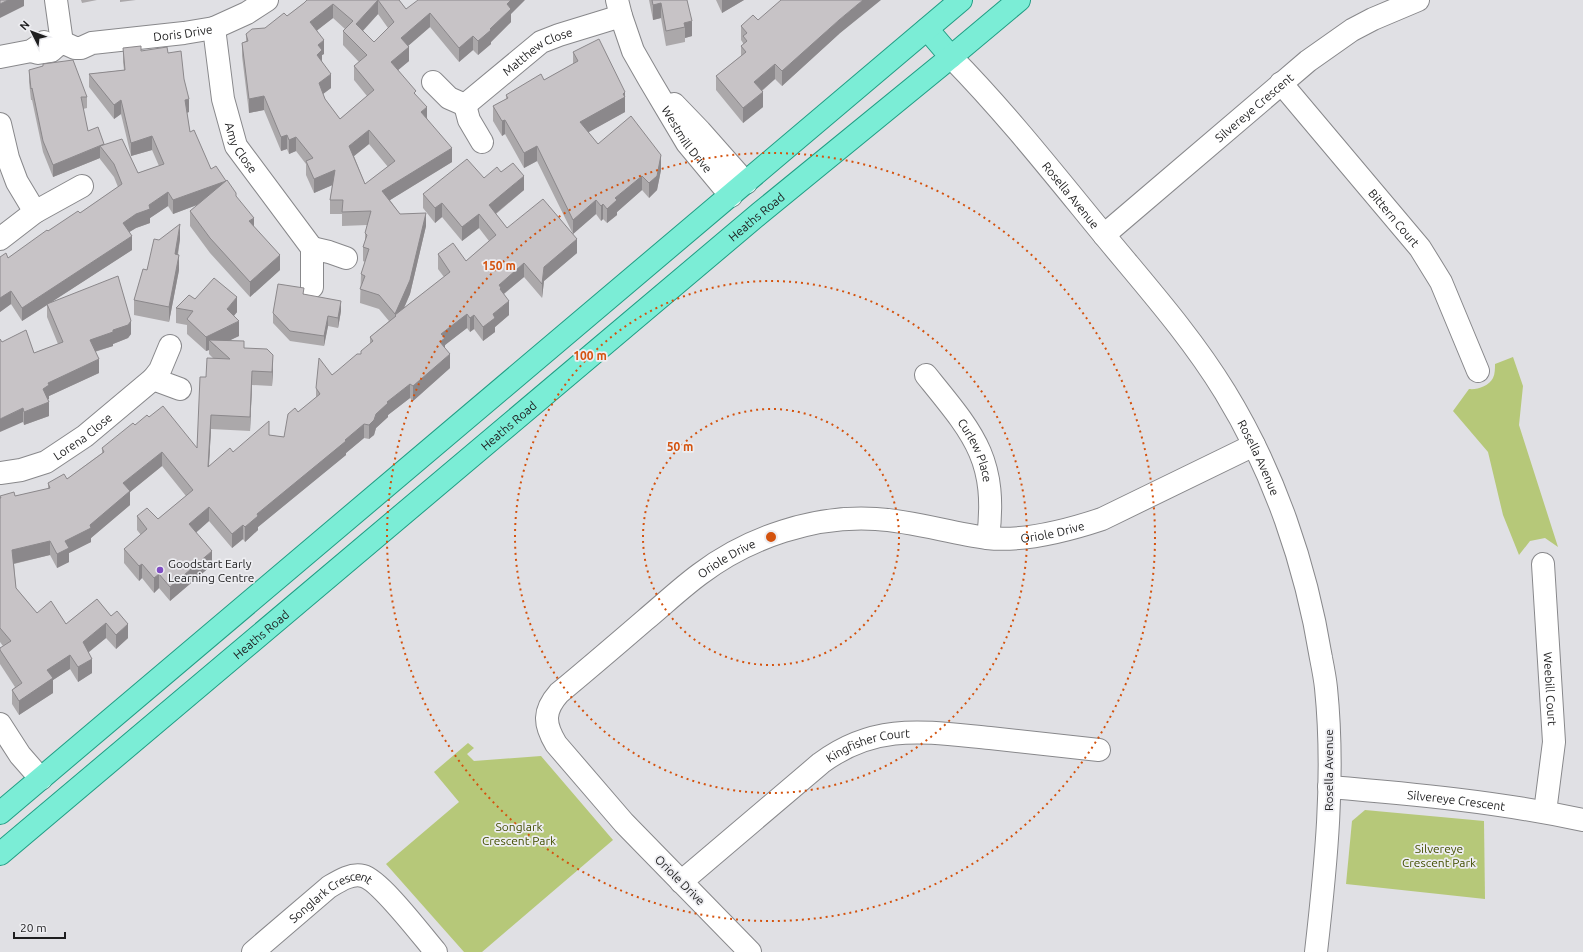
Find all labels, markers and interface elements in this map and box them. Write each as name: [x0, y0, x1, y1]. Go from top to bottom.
north arrow: [12, 12, 52, 52]
text: N: [17, 18, 32, 32]
street label: Doris Drive: [153, 22, 213, 43]
street label: Matthew Close: [500, 25, 574, 78]
street label: Silvereye Crescent: [1212, 70, 1296, 144]
street label: Westmill Drive: [660, 103, 715, 175]
street label: Amy Close: [223, 121, 260, 175]
street label: Rosella Avenue: [1040, 159, 1102, 231]
street label: Bittern Court: [1366, 186, 1423, 249]
street label: Heaths Road: [726, 190, 787, 243]
text: 150 m: [482, 259, 516, 272]
text: 100 m: [573, 349, 607, 362]
street label: Heaths Road: [478, 398, 539, 452]
street label: Lorena Close: [51, 410, 114, 462]
street label: Curlew Place: [956, 416, 995, 483]
street label: Rosella Avenue: [1236, 417, 1282, 497]
text: 50 m: [667, 440, 693, 453]
street label: Oriole Drive: [1020, 518, 1086, 544]
centre of rings: [764, 530, 778, 544]
street label: Oriole Drive: [695, 536, 757, 580]
place label: Goodstart Early Learning Centre: [168, 557, 254, 584]
marker: Goodstart Early Learning Centre: [155, 565, 165, 575]
street label: Heaths Road: [230, 607, 291, 661]
street label: Weebill Court: [1542, 652, 1559, 726]
street label: Kingfisher Court: [823, 726, 910, 764]
street label: Rosella Avenue: [1322, 729, 1335, 811]
street label: Silvereye Crescent: [1407, 788, 1506, 812]
park label: Songlark Crescent Park: [482, 820, 556, 847]
park label: Silvereye Crescent Park: [1402, 842, 1476, 869]
street label: Oriole Drive: [653, 853, 707, 907]
street label: Songlark Crescent: [286, 869, 376, 925]
scale bar: [14, 914, 65, 940]
text: 20 m: [20, 921, 47, 934]

